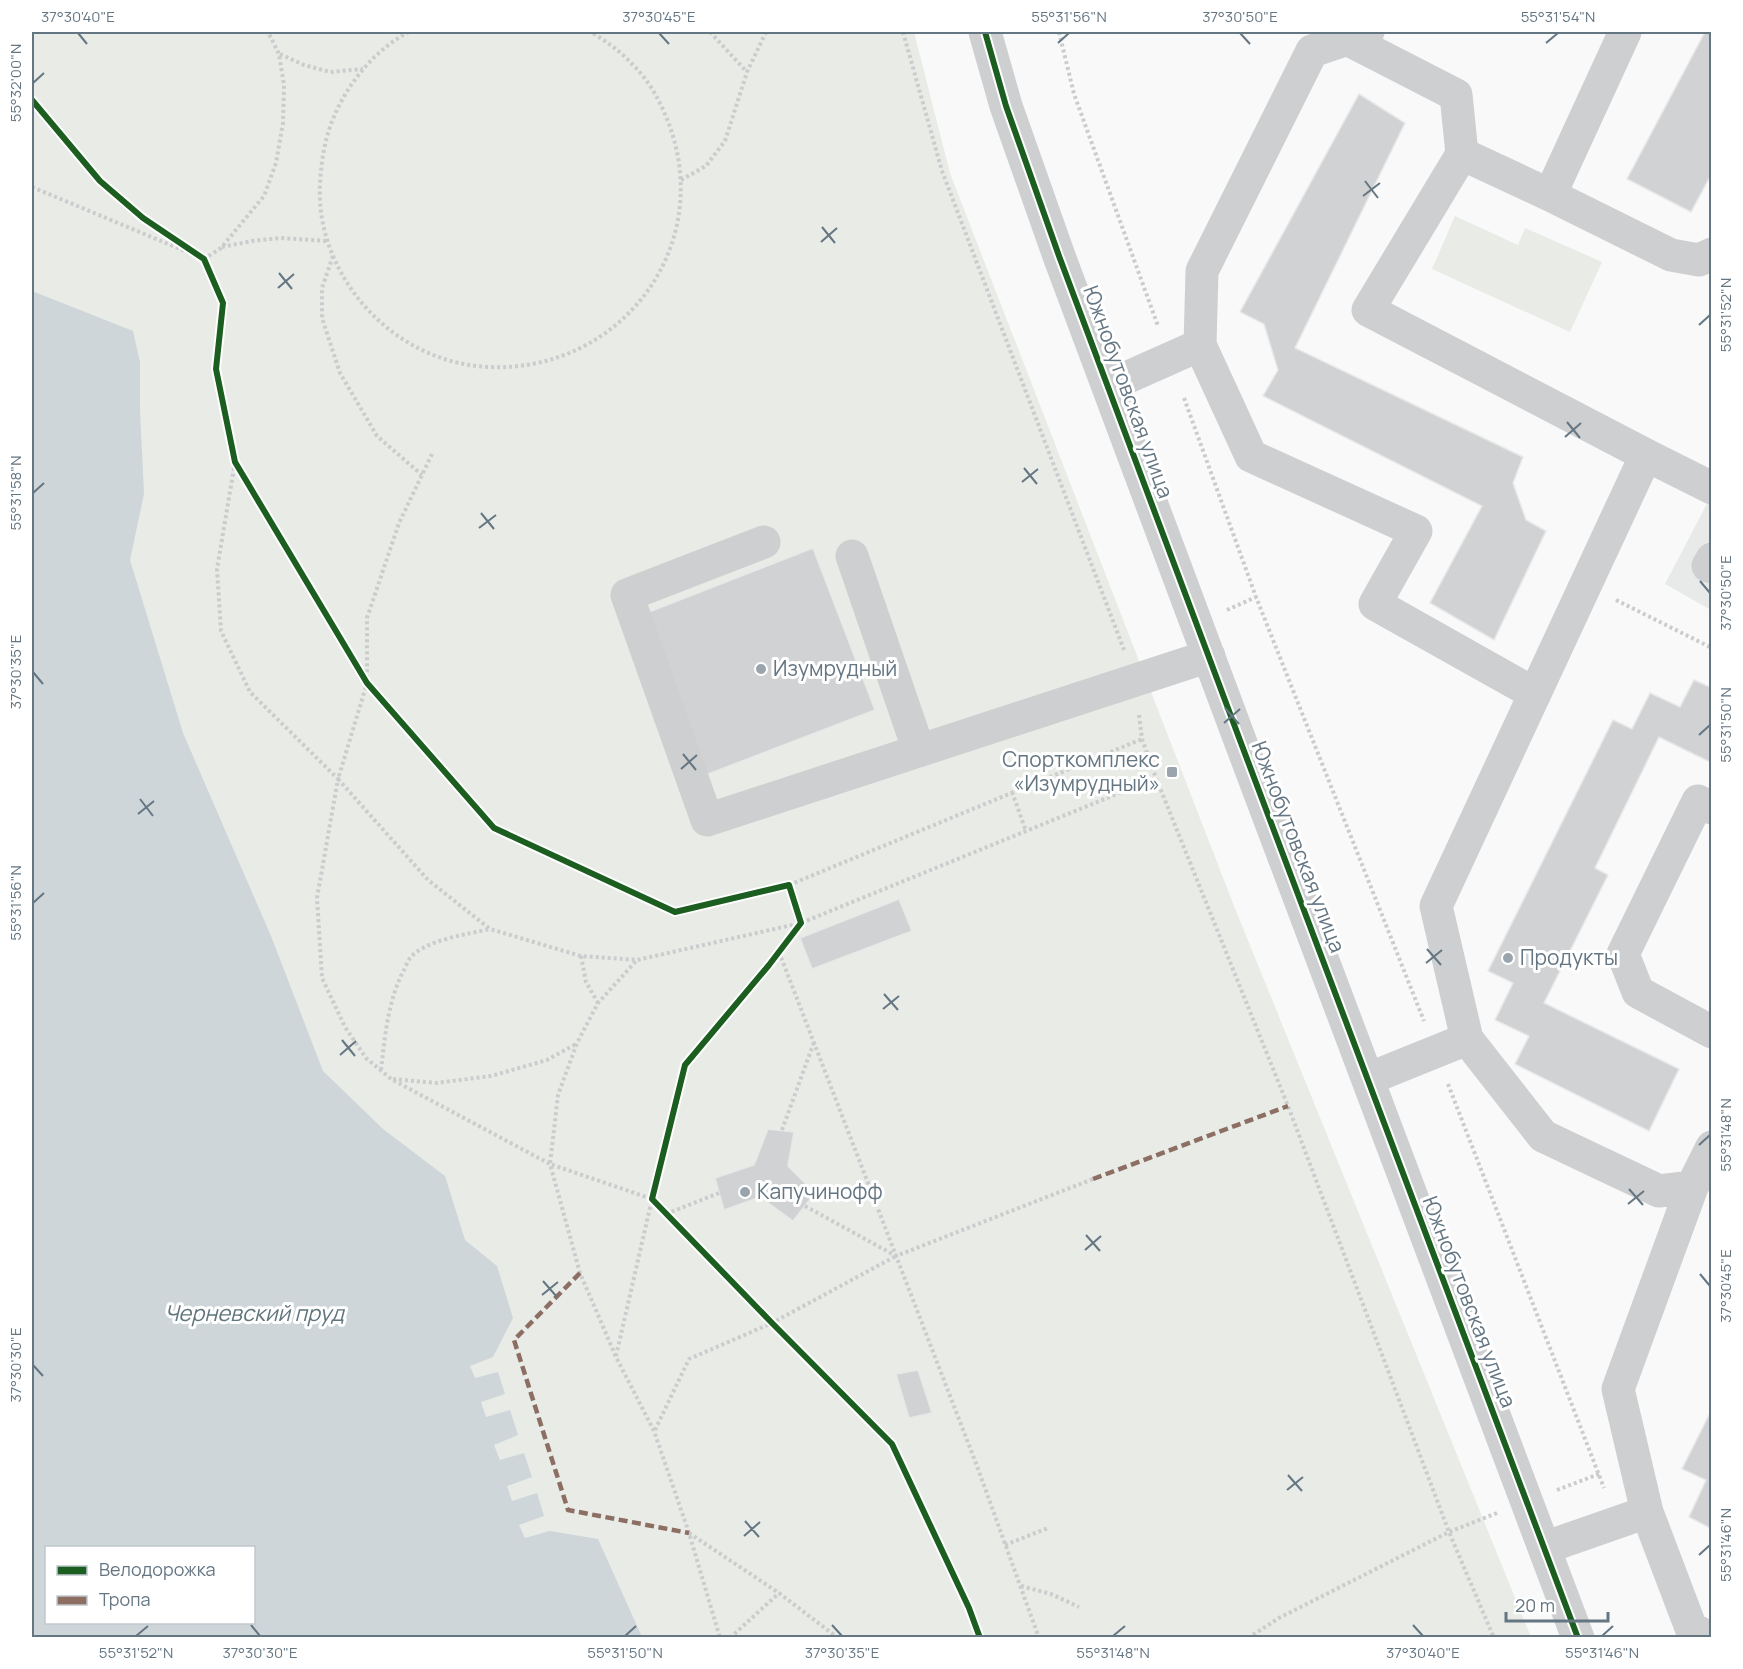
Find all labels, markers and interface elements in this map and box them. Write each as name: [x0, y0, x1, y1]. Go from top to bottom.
text: 37°30'40"E: [41, 6, 115, 27]
text: 37°30'45"E: [622, 6, 696, 27]
text: 55°31'56"N: [1031, 6, 1107, 27]
text: 37°30'50"E: [1202, 6, 1278, 27]
text: 55°31'54"N: [1521, 6, 1595, 27]
text: 55°32'00"N: [5, 44, 26, 122]
text: 55°31'52"N: [1715, 278, 1736, 352]
street label: Южнобутовская улица: [1077, 282, 1180, 502]
text: 55°31'58"N: [5, 456, 26, 530]
text: 37°30'50"E: [1715, 555, 1736, 631]
text: 37°30'35"E: [5, 635, 26, 709]
place label: Изумрудный: [773, 654, 897, 682]
marker: Изумрудный: [754, 662, 768, 676]
text: 55°31'50"N: [1715, 687, 1736, 763]
street label: Южнобутовская улица: [1246, 737, 1352, 956]
place label: Спорткомплекс «Изумрудный»: [1002, 745, 1160, 797]
marker: Спорткомплекс «Изумрудный»: [1165, 765, 1179, 779]
text: 55°31'56"N: [5, 865, 26, 941]
place label: Продукты: [1520, 943, 1618, 971]
marker: Продукты: [1501, 951, 1515, 965]
text: 55°31'48"N: [1715, 1098, 1736, 1172]
place label: Капучинофф: [757, 1177, 883, 1205]
marker: Капучинофф: [738, 1185, 752, 1199]
street label: Южнобутовская улица: [1417, 1192, 1523, 1411]
text: 37°30'45"E: [1715, 1249, 1736, 1323]
water label: Черневский пруд: [164, 1298, 346, 1328]
text: 37°30'30"E: [5, 1327, 26, 1403]
text: 55°31'46"N: [1715, 1508, 1736, 1582]
legend: [45, 1546, 255, 1624]
text: Велодорожка: [99, 1557, 216, 1581]
scale bar: [1506, 1585, 1608, 1623]
text: Тропа: [99, 1587, 150, 1611]
text: 20 m: [1515, 1593, 1555, 1617]
text: 55°31'52"N: [99, 1642, 173, 1663]
text: 37°30'30"E: [222, 1642, 298, 1663]
text: 55°31'50"N: [587, 1642, 663, 1663]
text: 37°30'35"E: [805, 1642, 879, 1663]
text: 55°31'48"N: [1076, 1642, 1150, 1663]
text: 37°30'40"E: [1386, 1642, 1460, 1663]
text: 55°31'46"N: [1565, 1642, 1639, 1663]

